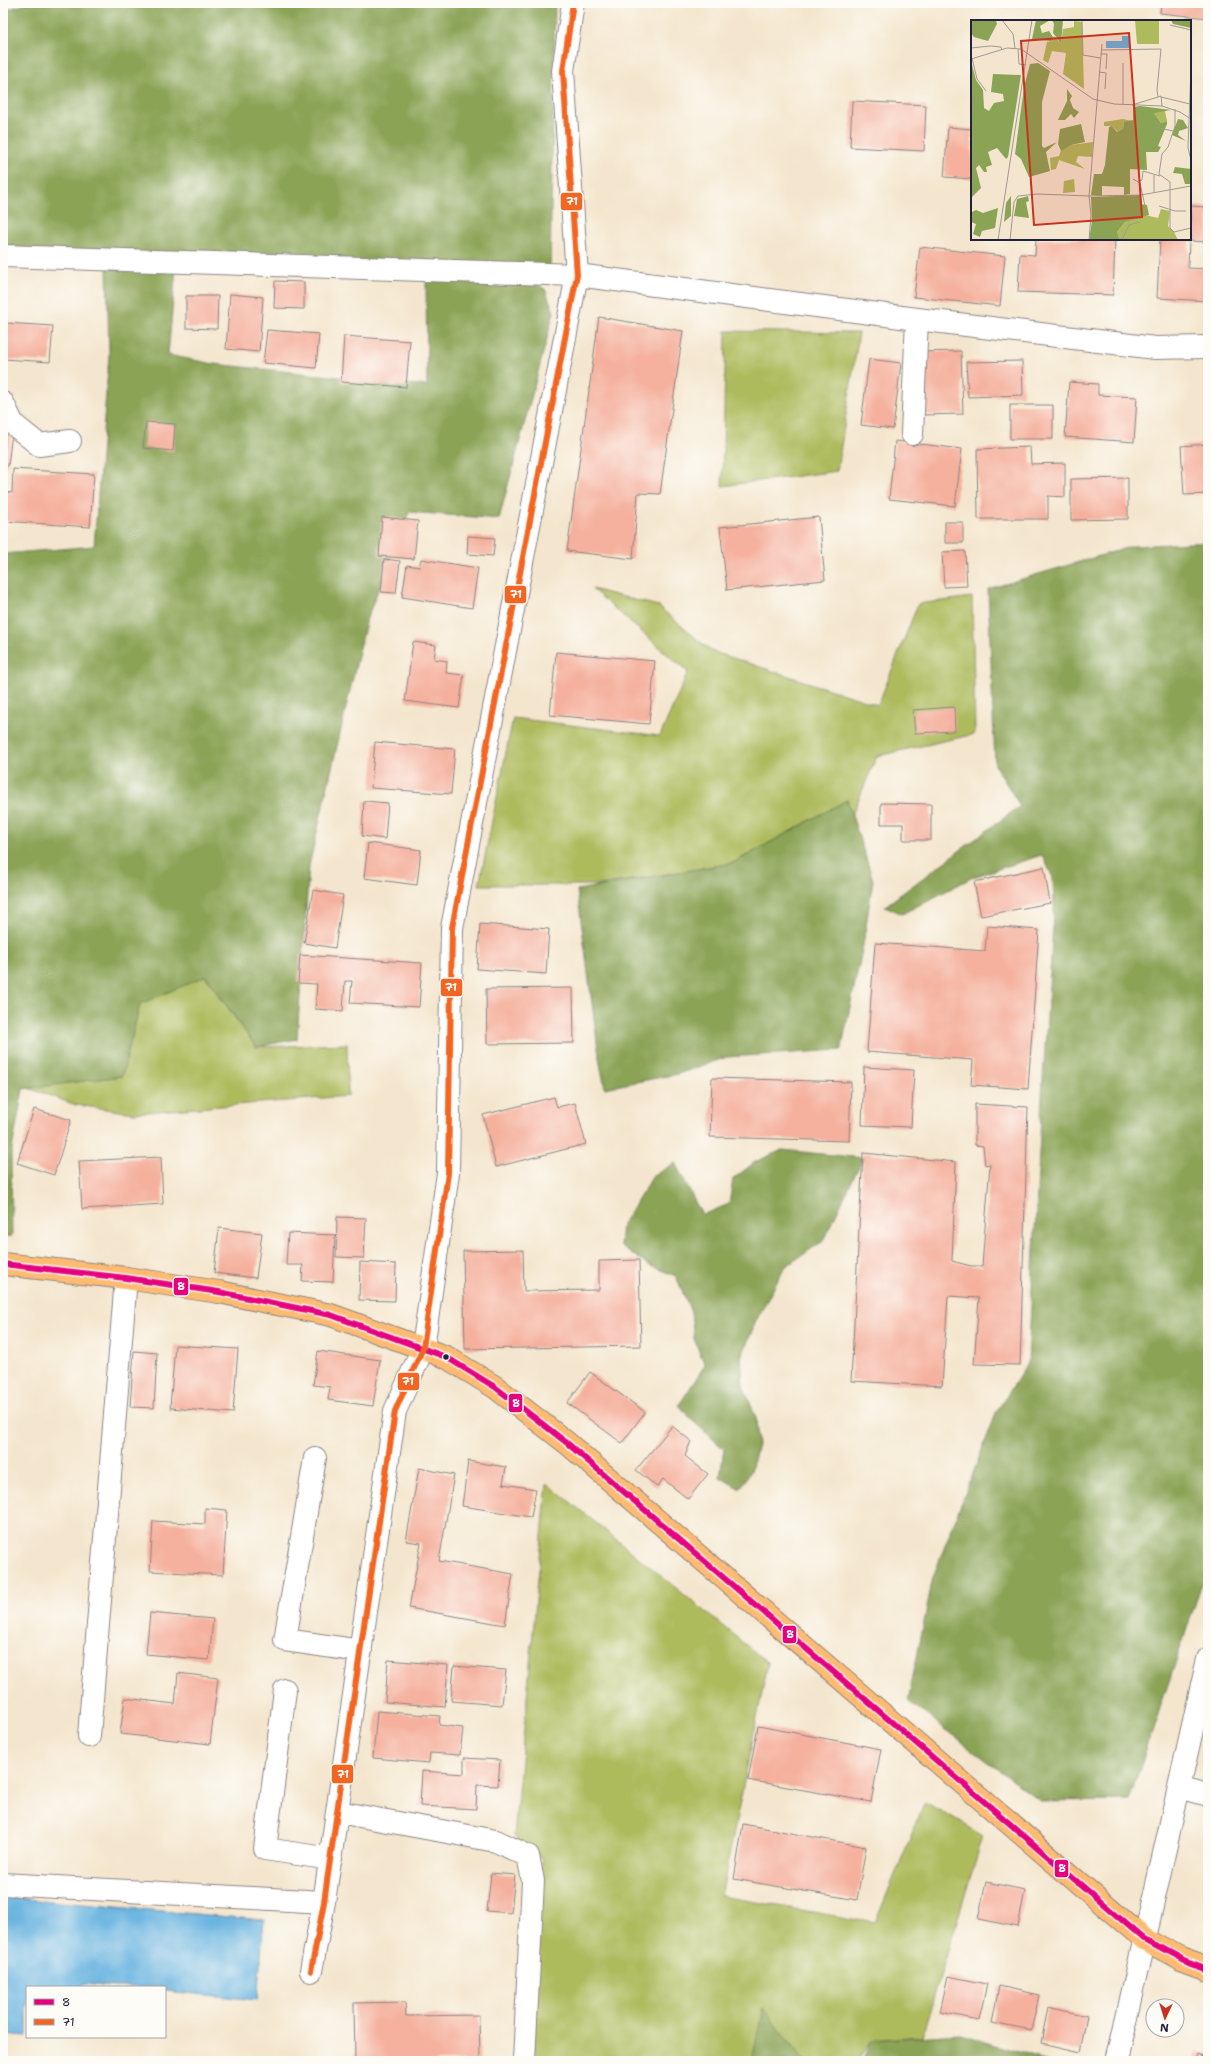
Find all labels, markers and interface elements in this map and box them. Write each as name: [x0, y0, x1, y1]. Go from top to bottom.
inset map: [971, 20, 1191, 240]
line badge: 71: [560, 192, 583, 211]
text: 71: [566, 194, 578, 209]
line badge: 71: [504, 585, 527, 604]
text: 71: [510, 587, 522, 602]
line badge: 71: [440, 978, 463, 997]
text: 71: [445, 980, 457, 995]
line badge: 8: [173, 1277, 189, 1296]
text: 8: [177, 1279, 185, 1294]
unlabelled marker: [441, 1352, 451, 1362]
line badge: 71: [397, 1372, 420, 1391]
text: 71: [402, 1374, 414, 1389]
line badge: 8: [508, 1393, 523, 1413]
text: 8: [512, 1396, 520, 1411]
line badge: 8: [782, 1625, 797, 1644]
text: 8: [786, 1627, 794, 1642]
line badge: 71: [331, 1764, 354, 1784]
text: 71: [337, 1767, 349, 1782]
line badge: 8: [1054, 1859, 1069, 1878]
text: 8: [1058, 1861, 1066, 1876]
legend: [26, 1986, 166, 2038]
text: 8: [62, 1994, 70, 2010]
north arrow: [1145, 1998, 1185, 2038]
text: 71: [62, 2014, 75, 2030]
text: N: [1159, 2020, 1169, 2035]

